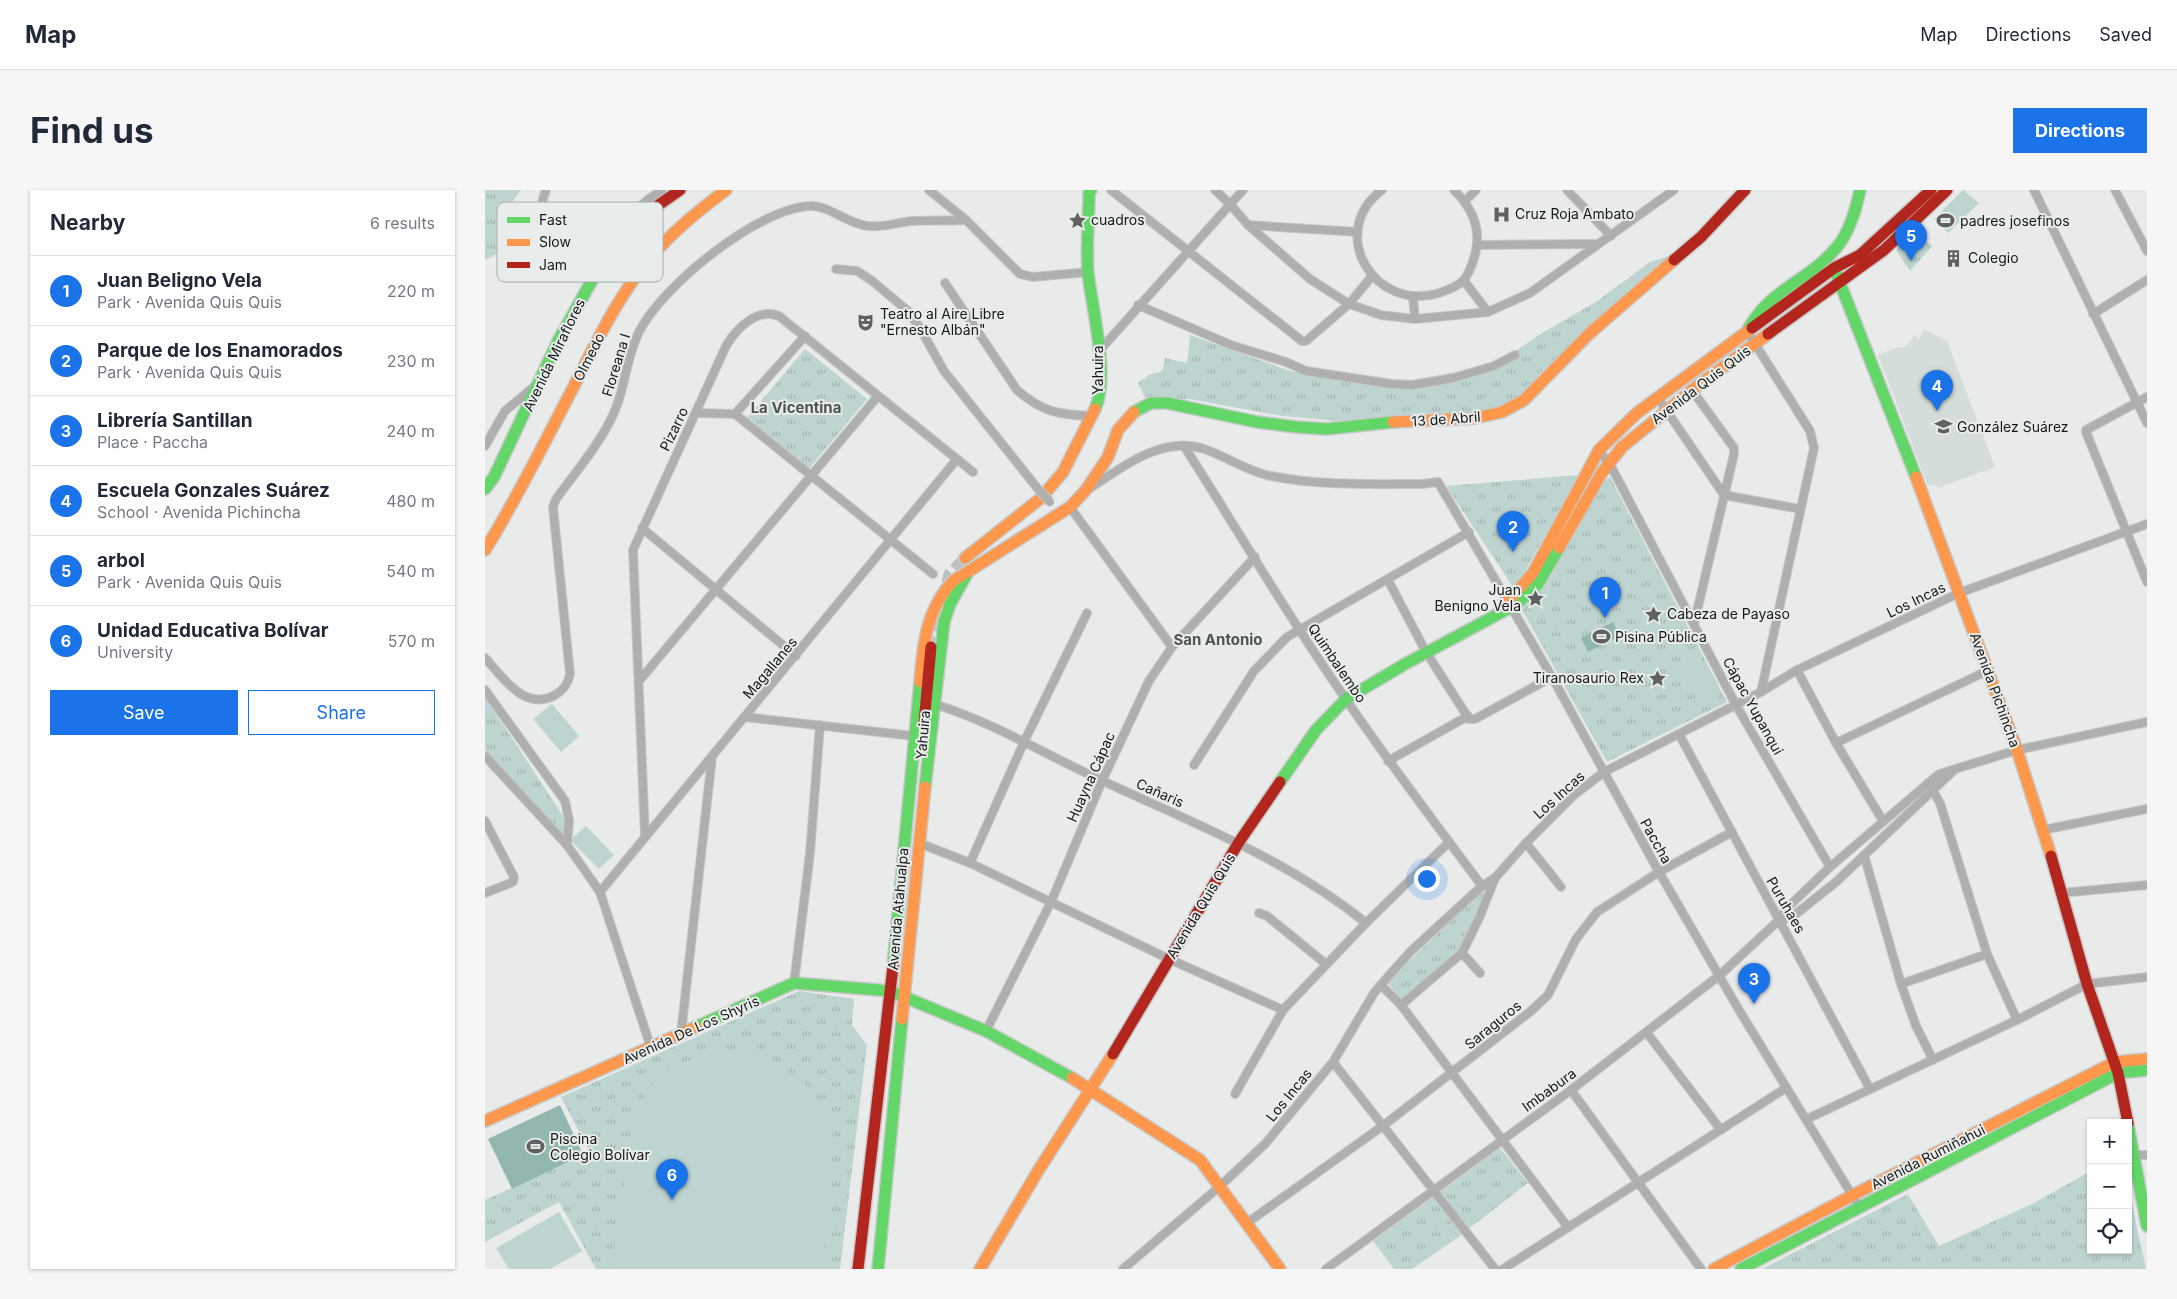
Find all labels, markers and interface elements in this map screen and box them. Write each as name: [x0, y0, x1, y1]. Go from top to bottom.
text: Map: [25, 20, 76, 49]
text: Map: [1920, 24, 1958, 45]
text: Directions: [1986, 24, 2071, 45]
text: Saved: [2099, 24, 2152, 45]
button: Directions: [2013, 108, 2147, 153]
text: Find us: [30, 109, 154, 151]
legend: [497, 202, 663, 282]
hospital icon: Cruz Roja Ambato: [1491, 204, 1511, 224]
place label: Cruz Roja Ambato: [1515, 205, 1634, 222]
text: Nearby: [50, 210, 125, 235]
place icon: cuadros: [1067, 210, 1087, 230]
text: Fast: [539, 211, 567, 228]
place label: cuadros: [1091, 211, 1145, 228]
sports icon: padres josefinos: [1936, 211, 1956, 231]
place label: padres josefinos: [1960, 212, 2070, 229]
text: 6 results: [370, 213, 435, 233]
pin: 5: [1895, 220, 1927, 261]
text: Slow: [539, 233, 571, 250]
building icon: Colegio: [1944, 248, 1964, 268]
place label: Colegio: [1968, 249, 2019, 266]
text: Jam: [539, 256, 567, 273]
text: Juan Beligno Vela: [97, 269, 262, 292]
text: 1: [63, 281, 69, 301]
text: 220 m: [387, 281, 435, 301]
text: Park · Avenida Quis Quis: [97, 292, 282, 312]
street label: Avenida Miraflores: [519, 296, 588, 414]
place label: Teatro al Aire Libre "Ernesto Albán": [880, 305, 1005, 338]
theatre icon: Teatro al Aire Libre "Ernesto Albán": [856, 312, 876, 332]
street label: Olmedo: [569, 330, 608, 384]
street label: Floreana I: [598, 331, 633, 398]
text: Parque de los Enamorados: [97, 339, 343, 362]
street label: Avenida Quis Quis: [1648, 342, 1754, 427]
street label: Yahuira: [1089, 345, 1106, 395]
text: 2: [61, 351, 71, 371]
text: 230 m: [387, 351, 435, 371]
text: Park · Avenida Quis Quis: [97, 362, 282, 382]
pin: 4: [1921, 370, 1953, 411]
district label: La Vicentina: [751, 398, 841, 417]
street label: Pizarro: [656, 404, 691, 454]
street label: 13 de Abril: [1411, 408, 1481, 429]
text: Librería Santillan: [97, 409, 253, 432]
school or university icon: González Suárez: [1933, 417, 1953, 437]
place label: González Suárez: [1957, 418, 2069, 435]
text: 3: [61, 421, 71, 441]
text: 240 m: [387, 421, 435, 441]
text: Place · Paccha: [97, 432, 208, 452]
text: Escuela Gonzales Suárez: [97, 479, 330, 502]
text: 4: [61, 491, 71, 511]
text: 480 m: [386, 491, 435, 511]
text: School · Avenida Pichincha: [97, 502, 301, 522]
pin: 2: [1497, 511, 1529, 552]
text: arbol: [97, 549, 145, 572]
text: 5: [61, 561, 71, 581]
text: 540 m: [386, 561, 435, 581]
text: Park · Avenida Quis Quis: [97, 572, 282, 592]
pin: 1: [1589, 577, 1621, 618]
street label: Los Incas: [1884, 578, 1948, 621]
place label: Juan Benigno Vela: [1434, 581, 1521, 614]
place icon: Juan Benigno Vela: [1525, 588, 1545, 608]
place icon: Cabeza de Payaso: [1643, 604, 1663, 624]
place label: Cabeza de Payaso: [1667, 605, 1790, 622]
text: Unidad Educativa Bolívar: [97, 619, 328, 642]
street label: Quimbalembo: [1305, 620, 1370, 706]
sports icon: Pisina Pública: [1591, 627, 1611, 647]
place label: Pisina Pública: [1615, 628, 1707, 645]
district label: San Antonio: [1173, 630, 1263, 649]
street label: Avenida Pichincha: [1967, 630, 2024, 750]
text: 6: [61, 631, 71, 651]
text: 570 m: [388, 631, 435, 651]
street label: Magallanes: [739, 633, 800, 702]
text: University: [97, 642, 173, 662]
street label: Cápac Yupanqui: [1720, 654, 1787, 758]
place icon: Tiranosaurio Rex: [1648, 668, 1668, 688]
place label: Tiranosaurio Rex: [1533, 669, 1644, 686]
button: Save: [50, 690, 238, 735]
button: Share: [248, 690, 435, 735]
street label: Yahuira: [912, 710, 933, 760]
street label: Huayna Cápac: [1063, 729, 1118, 825]
street label: Los Incas: [1530, 767, 1588, 822]
street label: Cañaris: [1134, 775, 1187, 811]
street label: Paccha: [1637, 815, 1676, 866]
street label: Avenida Atahualpa: [884, 847, 911, 971]
street label: Avenida Quis Quis: [1162, 850, 1239, 962]
your location: [1414, 866, 1440, 892]
street label: Puruhaes: [1763, 873, 1809, 936]
pin: 3: [1738, 963, 1770, 1004]
street label: Avenida De Los Shyris: [620, 992, 762, 1067]
street label: Saraguros: [1461, 997, 1524, 1053]
street label: Imbabura: [1518, 1064, 1579, 1115]
street label: Los Incas: [1262, 1065, 1315, 1125]
map controls: [2087, 1119, 2132, 1254]
button: +: [2087, 1119, 2132, 1164]
street label: Avenida Rumiñahui: [1868, 1120, 1988, 1193]
place label: Piscina Colegio Bolívar: [550, 1130, 650, 1163]
sports icon: Piscina Colegio Bolívar: [526, 1137, 546, 1157]
pin: 6: [656, 1159, 688, 1200]
button: −: [2087, 1164, 2132, 1209]
button: locate: [2087, 1209, 2132, 1254]

